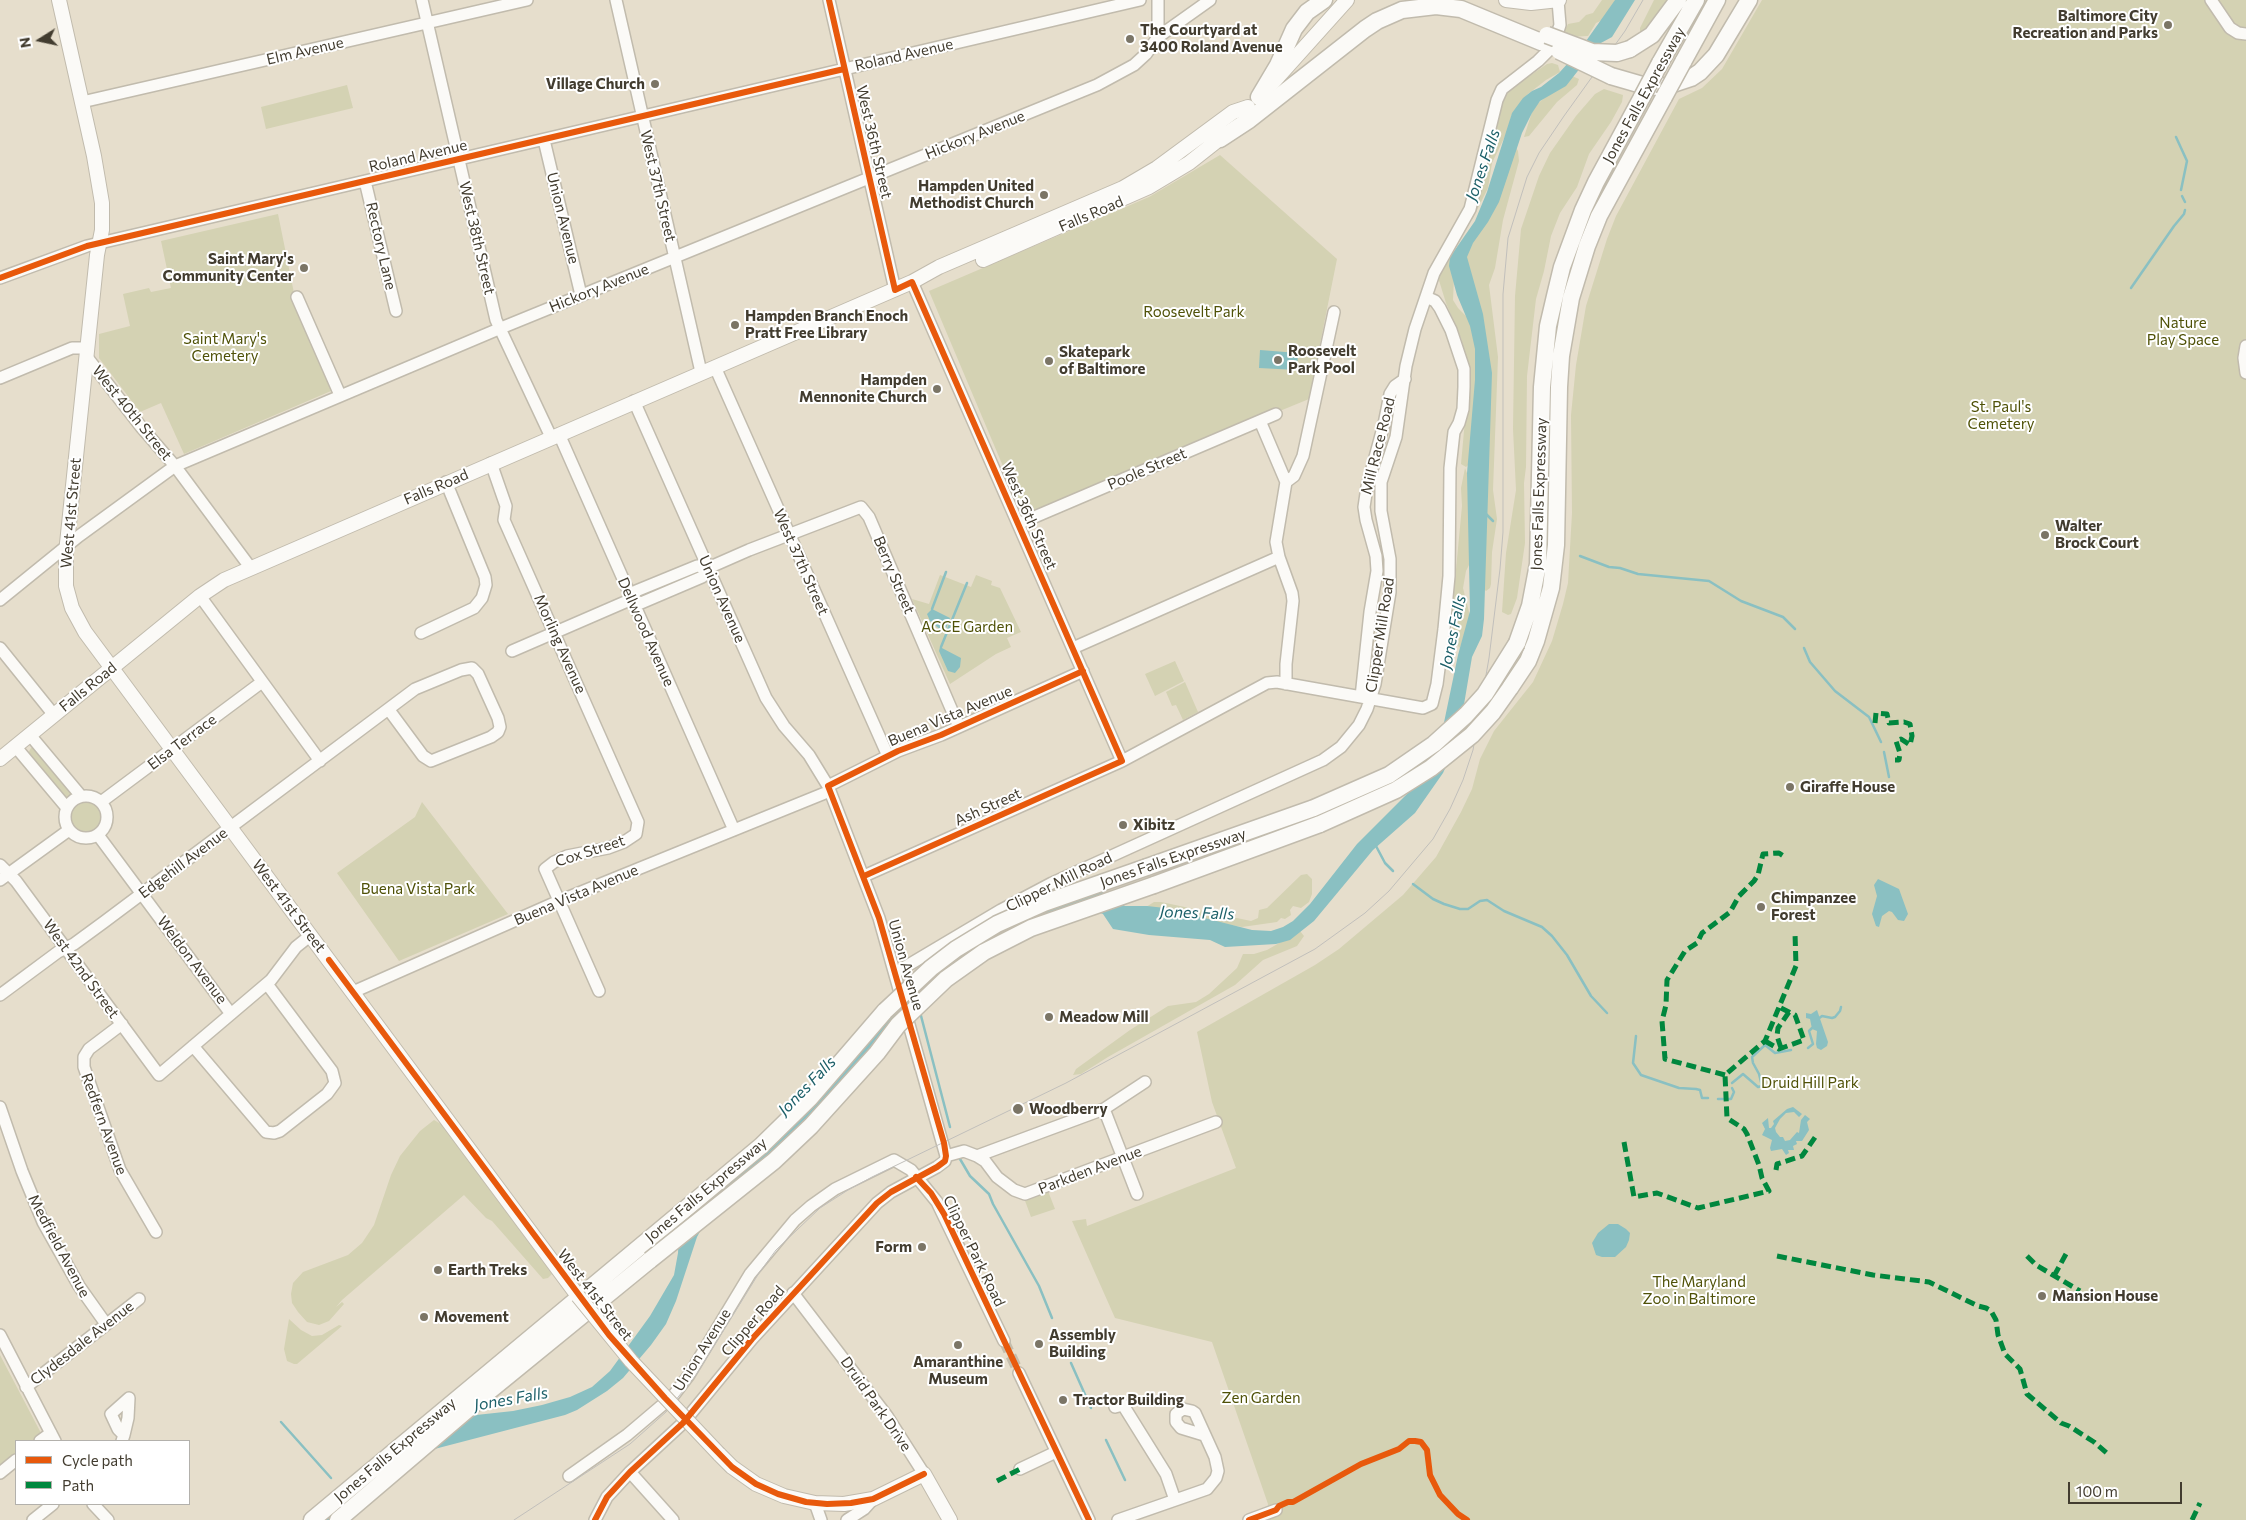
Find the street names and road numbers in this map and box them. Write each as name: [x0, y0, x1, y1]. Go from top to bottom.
street label: Jones Falls Expressway: [1599, 24, 1689, 166]
street label: Elm Avenue: [265, 33, 345, 69]
street label: Roland Avenue: [853, 35, 955, 75]
street label: West 36th Street: [852, 84, 896, 200]
street label: Hickory Avenue: [923, 107, 1027, 163]
street label: West 37th Street: [636, 128, 680, 244]
street label: Roland Avenue: [367, 136, 469, 176]
street label: Union Avenue: [543, 170, 583, 266]
street label: West 38th Street: [455, 180, 499, 296]
street label: Falls Road: [1056, 192, 1126, 236]
street label: Rectory Lane: [362, 200, 400, 292]
street label: Hickory Avenue: [547, 260, 651, 316]
street label: West 40th Street: [88, 362, 176, 464]
street label: Mill Race Road: [1357, 395, 1399, 497]
street label: Jones Falls Expressway: [1527, 417, 1551, 571]
street label: Poole Street: [1105, 444, 1189, 494]
street label: West 41st Street: [57, 457, 85, 569]
street label: West 36th Street: [997, 460, 1061, 572]
street label: Falls Road: [401, 465, 471, 509]
street label: West 37th Street: [770, 506, 832, 618]
street label: Berry Street: [870, 533, 918, 617]
street label: Union Avenue: [695, 552, 749, 646]
street label: Dellwood Avenue: [614, 575, 678, 689]
street label: Clipper Mill Road: [1362, 576, 1398, 694]
street label: Morling Avenue: [530, 592, 590, 696]
street label: Falls Road: [56, 658, 120, 716]
street label: Buena Vista Avenue: [885, 682, 1015, 750]
street label: Elsa Terrace: [144, 710, 220, 774]
street label: Ash Street: [952, 784, 1024, 830]
street label: Edgehill Avenue: [135, 824, 231, 902]
street label: Jones Falls Expressway: [1098, 825, 1248, 891]
street label: Cox Street: [553, 831, 627, 871]
street label: Clipper Mill Road: [1003, 848, 1115, 916]
street label: West 41st Street: [248, 856, 330, 956]
street label: Buena Vista Avenue: [511, 861, 641, 929]
street label: Weldon Avenue: [153, 913, 231, 1007]
street label: West 42nd Street: [39, 916, 123, 1022]
street label: Union Avenue: [884, 917, 928, 1013]
street label: Redfern Avenue: [77, 1071, 131, 1177]
street label: Jones Falls Expressway: [642, 1134, 770, 1246]
street label: Parkden Avenue: [1036, 1142, 1144, 1198]
street label: Medfield Avenue: [24, 1191, 94, 1301]
street label: Clipper Park Road: [939, 1192, 1009, 1310]
street label: West 41st Street: [554, 1246, 636, 1344]
street label: Clipper Road: [718, 1282, 788, 1360]
street label: Clydesdale Avenue: [27, 1297, 137, 1389]
street label: Union Avenue: [670, 1305, 734, 1395]
street label: Druid Park Drive: [837, 1353, 915, 1455]
street label: Jones Falls Expressway: [331, 1394, 459, 1506]

